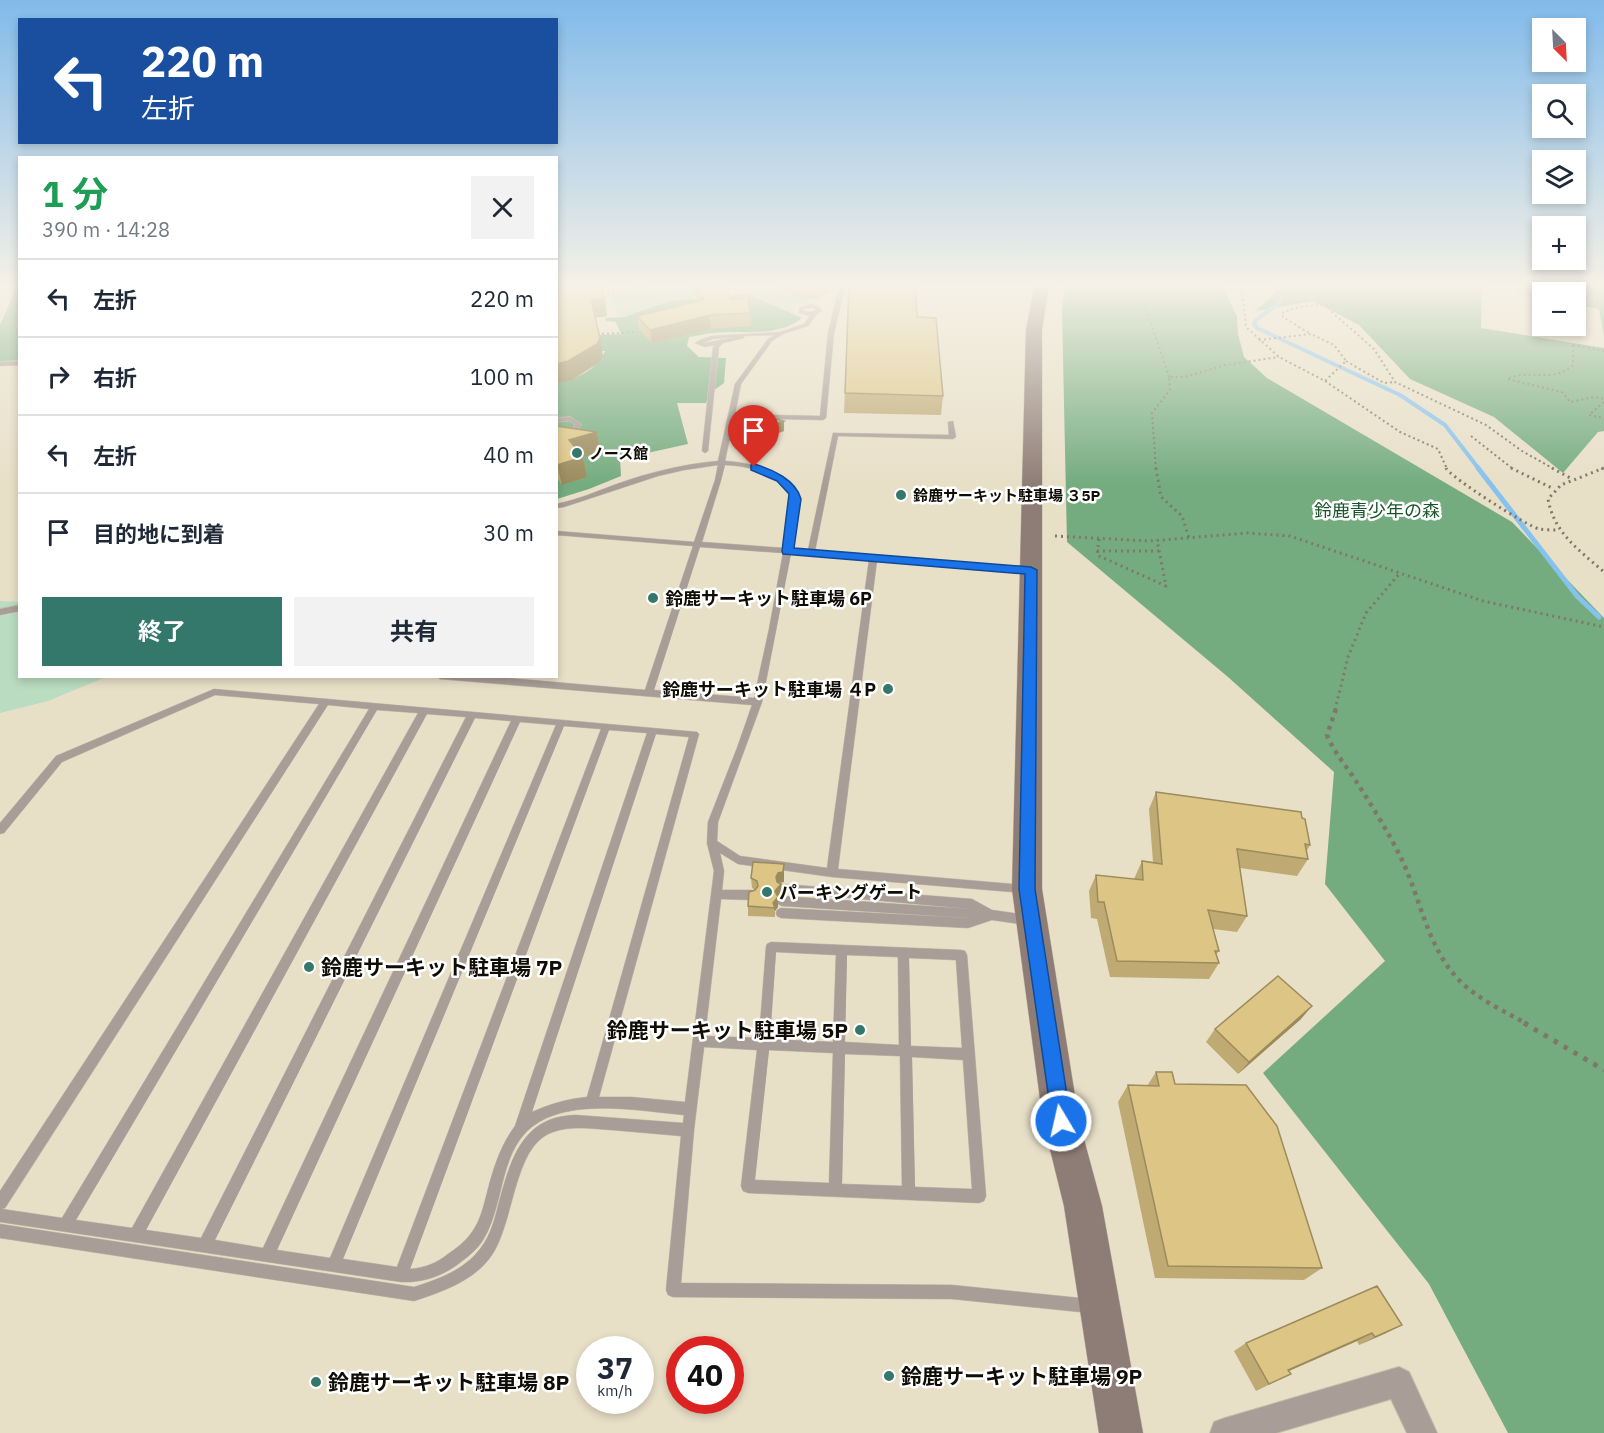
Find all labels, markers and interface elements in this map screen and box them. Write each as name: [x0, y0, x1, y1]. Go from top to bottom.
north arrow: [1532, 18, 1586, 72]
map controls: [1532, 18, 1586, 336]
text: 220 m: [141, 34, 264, 89]
icon: left: [42, 42, 120, 120]
button: search: [1532, 84, 1586, 138]
text: 左折: [141, 90, 195, 125]
button: layers: [1532, 150, 1586, 204]
text: 1 分: [42, 170, 108, 217]
button: close: [471, 176, 534, 239]
text: 390 m · 14:28: [42, 216, 170, 243]
button: +: [1532, 216, 1586, 270]
icon: left: [42, 282, 75, 315]
button: −: [1532, 282, 1586, 336]
text: 220 m: [470, 284, 534, 313]
text: 左折: [93, 285, 137, 314]
icon: right: [42, 360, 75, 393]
text: 100 m: [470, 362, 534, 391]
text: 右折: [93, 363, 137, 392]
pin: [728, 405, 779, 467]
icon: arrive: [737, 414, 770, 447]
icon: left: [42, 438, 75, 471]
text: 40 m: [483, 440, 534, 469]
text: 左折: [93, 441, 137, 470]
place label: ノース館: [589, 444, 648, 463]
marker: ノース館: [570, 446, 584, 460]
place label: 鈴鹿サーキット駐車場 ３5P: [913, 486, 1101, 505]
marker: 鈴鹿サーキット駐車場 ３5P: [894, 488, 908, 502]
park label: 鈴鹿青少年の森: [1314, 499, 1440, 522]
icon: arrive: [42, 516, 75, 549]
text: 30 m: [483, 518, 534, 547]
text: 目的地に到着: [93, 519, 225, 548]
place label: 鈴鹿サーキット駐車場 6P: [665, 587, 872, 610]
marker: 鈴鹿サーキット駐車場 6P: [646, 591, 660, 605]
button: 終了: [42, 597, 282, 666]
button: 共有: [294, 597, 534, 666]
place label: 鈴鹿サーキット駐車場 ４P: [662, 678, 876, 701]
marker: 鈴鹿サーキット駐車場 ４P: [881, 682, 895, 696]
place label: パーキングゲート: [779, 881, 922, 904]
marker: パーキングゲート: [760, 885, 774, 899]
place label: 鈴鹿サーキット駐車場 7P: [321, 953, 562, 981]
marker: 鈴鹿サーキット駐車場 7P: [302, 960, 316, 974]
place label: 鈴鹿サーキット駐車場 5P: [607, 1016, 848, 1044]
marker: 鈴鹿サーキット駐車場 5P: [853, 1023, 867, 1037]
position arrow: [1029, 1089, 1093, 1153]
speed limit sign: 40: [666, 1336, 744, 1414]
text: 37: [597, 1348, 633, 1387]
place label: 鈴鹿サーキット駐車場 9P: [901, 1362, 1142, 1390]
place label: 鈴鹿サーキット駐車場 8P: [328, 1368, 569, 1396]
marker: 鈴鹿サーキット駐車場 9P: [882, 1369, 896, 1383]
marker: 鈴鹿サーキット駐車場 8P: [309, 1375, 323, 1389]
text: km/h: [597, 1381, 633, 1400]

